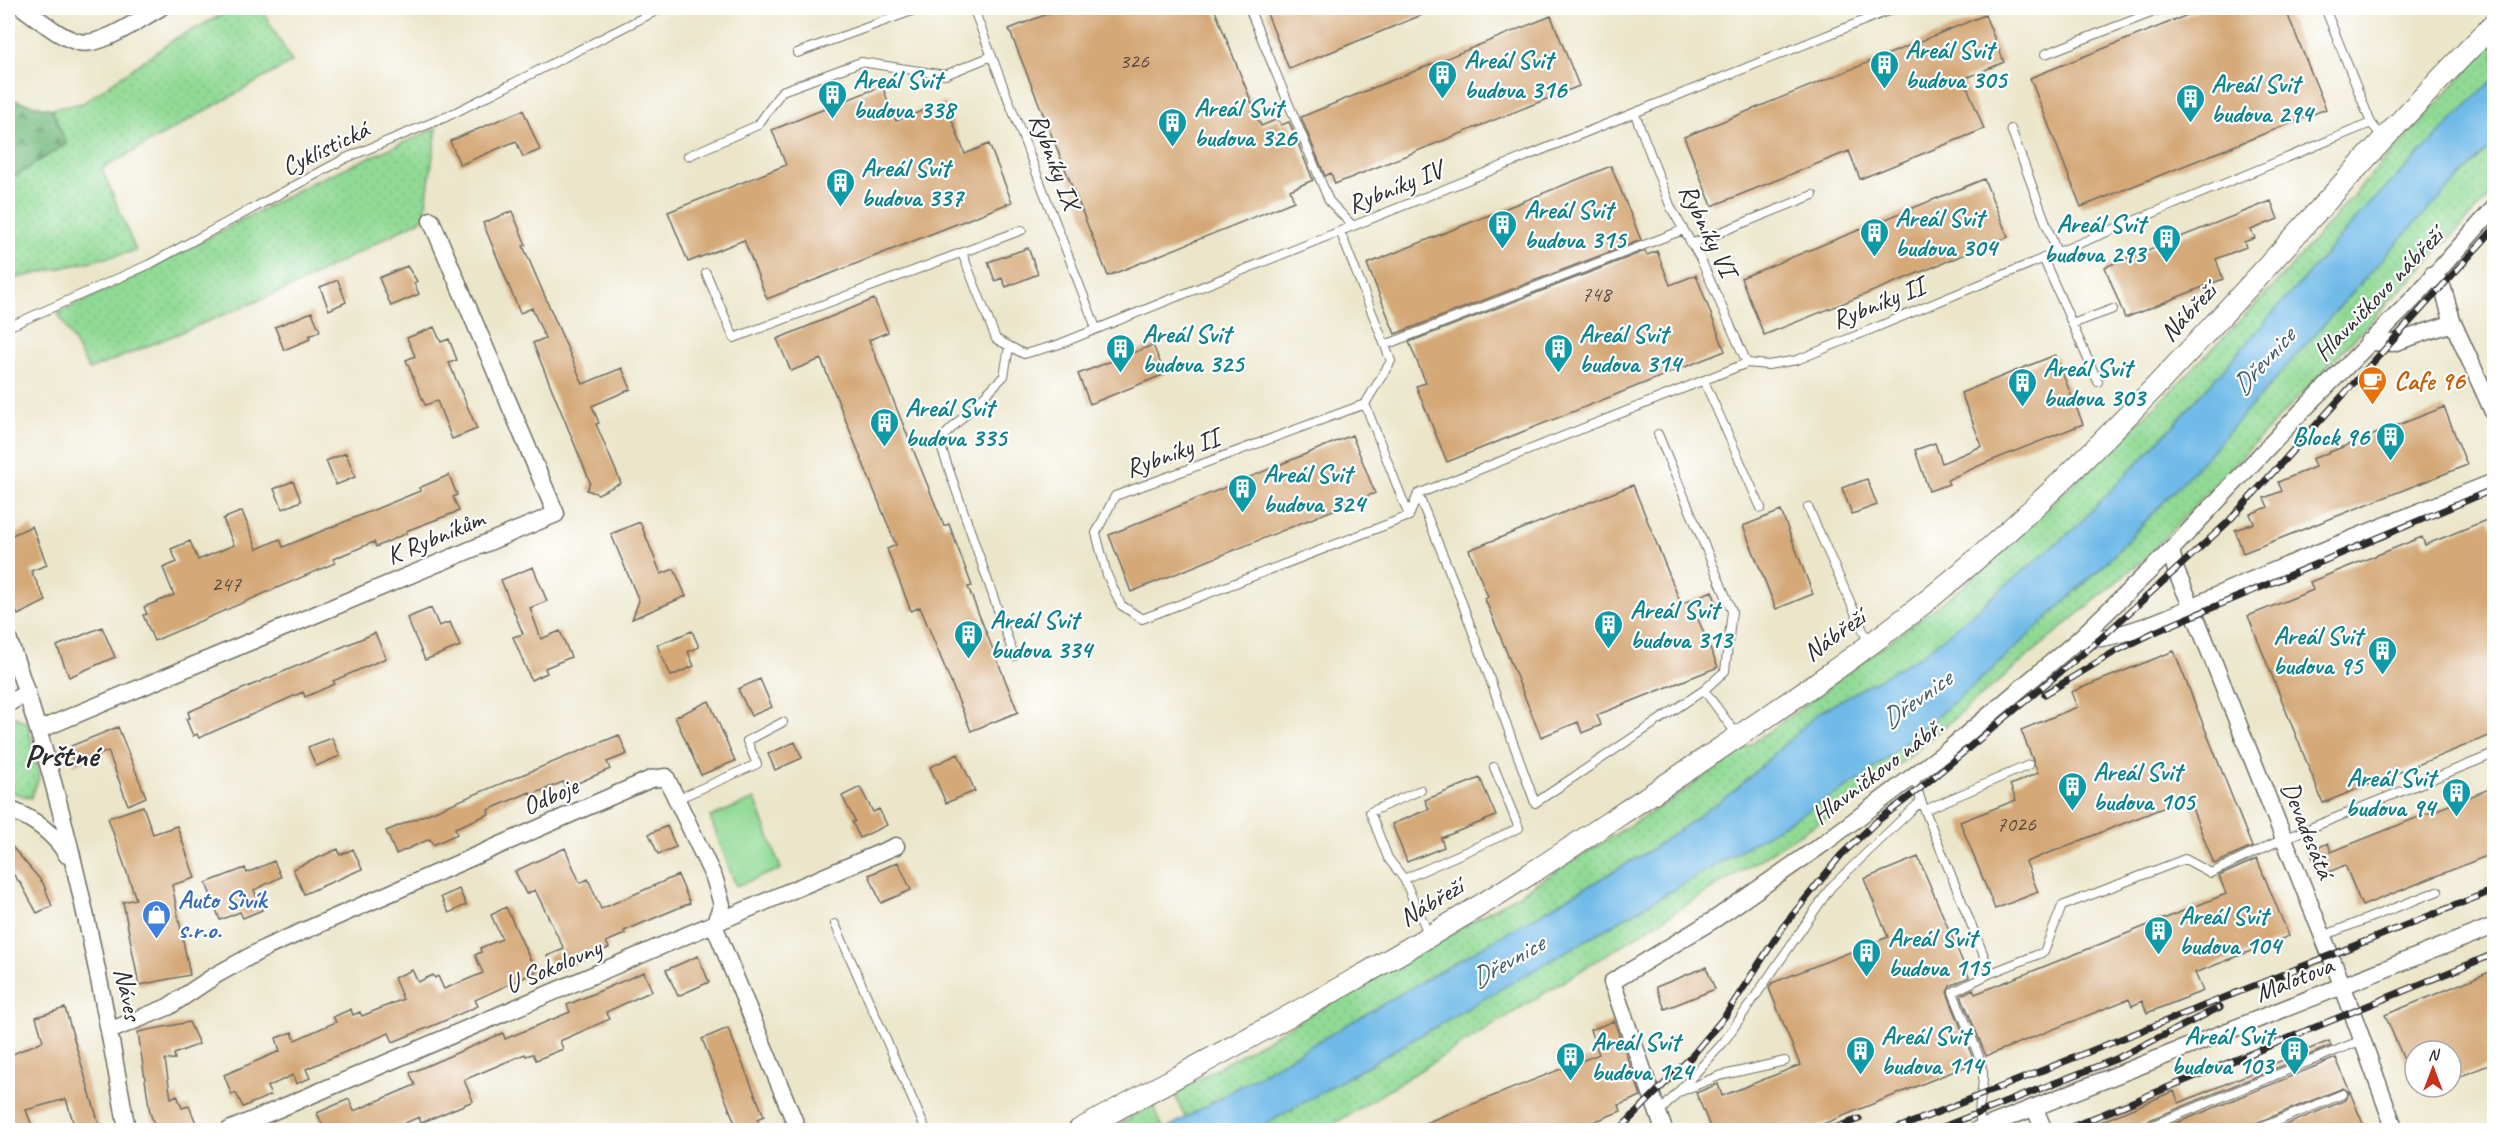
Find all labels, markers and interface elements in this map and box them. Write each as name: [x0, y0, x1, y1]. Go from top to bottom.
place label: Areál Svit budova 305: [1905, 33, 2009, 96]
place label: Areál Svit budova 316: [1464, 43, 1568, 106]
house number: 326: [1119, 47, 1150, 75]
building icon: Areál Svit budova 305: [1868, 48, 1900, 90]
building icon: Areál Svit budova 316: [1427, 58, 1459, 100]
place label: Areál Svit budova 338: [853, 63, 958, 126]
place label: Areál Svit budova 294: [2211, 67, 2316, 130]
building icon: Areál Svit budova 338: [816, 78, 848, 120]
building icon: Areál Svit budova 294: [2174, 82, 2206, 124]
place label: Areál Svit budova 326: [1194, 91, 1298, 154]
building icon: Areál Svit budova 326: [1157, 106, 1189, 148]
street label: Rybníky IX: [1022, 108, 1090, 218]
street label: Cyklistická: [276, 112, 376, 183]
place label: Areál Svit budova 337: [861, 151, 965, 214]
street label: Rybníky IV: [1343, 151, 1452, 221]
building icon: Areál Svit budova 337: [824, 166, 856, 208]
street label: Rybníky VI: [1672, 178, 1747, 287]
place label: Areál Svit budova 315: [1524, 193, 1628, 256]
place label: Areál Svit budova 304: [1895, 201, 2000, 264]
place label: Areál Svit budova 293: [2044, 207, 2149, 270]
building icon: Areál Svit budova 315: [1487, 208, 1519, 250]
building icon: Areál Svit budova 304: [1858, 216, 1890, 258]
street label: Hlavničkovo nábřeží: [2306, 217, 2454, 368]
building icon: Areál Svit budova 293: [2150, 222, 2182, 264]
street label: Rybníky II: [1827, 267, 1934, 336]
street label: Nábřeží: [2152, 272, 2227, 349]
house number: 748: [1581, 280, 1613, 308]
place label: Areál Svit budova 325: [1142, 317, 1246, 380]
place label: Areál Svit budova 314: [1579, 317, 1684, 380]
water label: Dřevnice: [2224, 317, 2305, 402]
building icon: Areál Svit budova 325: [1105, 332, 1137, 374]
building icon: Areál Svit budova 314: [1542, 332, 1574, 374]
place label: Areál Svit budova 303: [2043, 351, 2147, 414]
cafe icon: Cafe 96: [2357, 364, 2389, 406]
place label: Cafe 96: [2394, 364, 2466, 397]
building icon: Areál Svit budova 303: [2006, 366, 2038, 408]
place label: Areál Svit budova 335: [905, 391, 1009, 454]
building icon: Areál Svit budova 335: [868, 406, 900, 448]
street label: Rybníky II: [1121, 419, 1228, 485]
place label: Block 96: [2292, 420, 2371, 453]
building icon: Block 96: [2374, 420, 2406, 462]
place label: Areál Svit budova 324: [1263, 457, 1368, 520]
building icon: Areál Svit budova 324: [1226, 472, 1258, 514]
street label: K Rybníkům: [381, 501, 491, 572]
house number: 247: [211, 570, 242, 598]
place label: Areál Svit budova 313: [1630, 593, 1734, 656]
street label: Nábřeží: [1796, 598, 1876, 669]
place label: Areál Svit budova 334: [990, 603, 1095, 666]
building icon: Areál Svit budova 313: [1593, 608, 1625, 650]
building icon: Areál Svit budova 334: [953, 618, 985, 660]
place label: Areál Svit budova 95: [2273, 619, 2366, 682]
building icon: Areál Svit budova 95: [2367, 634, 2399, 676]
water label: Dřevnice: [1874, 660, 1961, 736]
street label: Hlavničkovo nábř.: [1804, 710, 1950, 831]
district label: Prštné: [24, 735, 102, 776]
place label: Areál Svit budova 105: [2093, 755, 2197, 818]
place label: Areál Svit budova 94: [2345, 761, 2439, 824]
street label: Odboje: [517, 769, 584, 823]
building icon: Areál Svit budova 105: [2056, 770, 2088, 812]
building icon: Areál Svit budova 94: [2440, 776, 2472, 818]
street label: Devadesátá: [2274, 777, 2343, 886]
house number: 7026: [1996, 810, 2037, 838]
street label: Nábřeží: [1393, 867, 1474, 934]
place label: Auto Sivík s.r.o.: [178, 883, 268, 946]
shop icon: Auto Sivík s.r.o.: [141, 898, 173, 940]
place label: Areál Svit budova 104: [2179, 899, 2284, 962]
building icon: Areál Svit budova 104: [2142, 914, 2174, 956]
place label: Areál Svit budova 115: [1888, 921, 1992, 984]
water label: Dřevnice: [1464, 924, 1553, 995]
street label: U Sokolovny: [500, 930, 608, 1001]
building icon: Areál Svit budova 115: [1851, 936, 1883, 978]
street label: Malotova: [2250, 948, 2339, 1010]
street label: Náves: [106, 965, 150, 1025]
place label: Areál Svit budova 114: [1881, 1019, 1986, 1082]
place label: Areál Svit budova 103: [2171, 1019, 2277, 1082]
place label: Areál Svit budova 124: [1591, 1025, 1696, 1088]
building icon: Areál Svit budova 114: [1844, 1034, 1876, 1076]
building icon: Areál Svit budova 103: [2278, 1034, 2310, 1076]
north arrow: [2403, 1039, 2463, 1099]
building icon: Areál Svit budova 124: [1554, 1040, 1586, 1082]
text: N: [2428, 1045, 2441, 1065]

